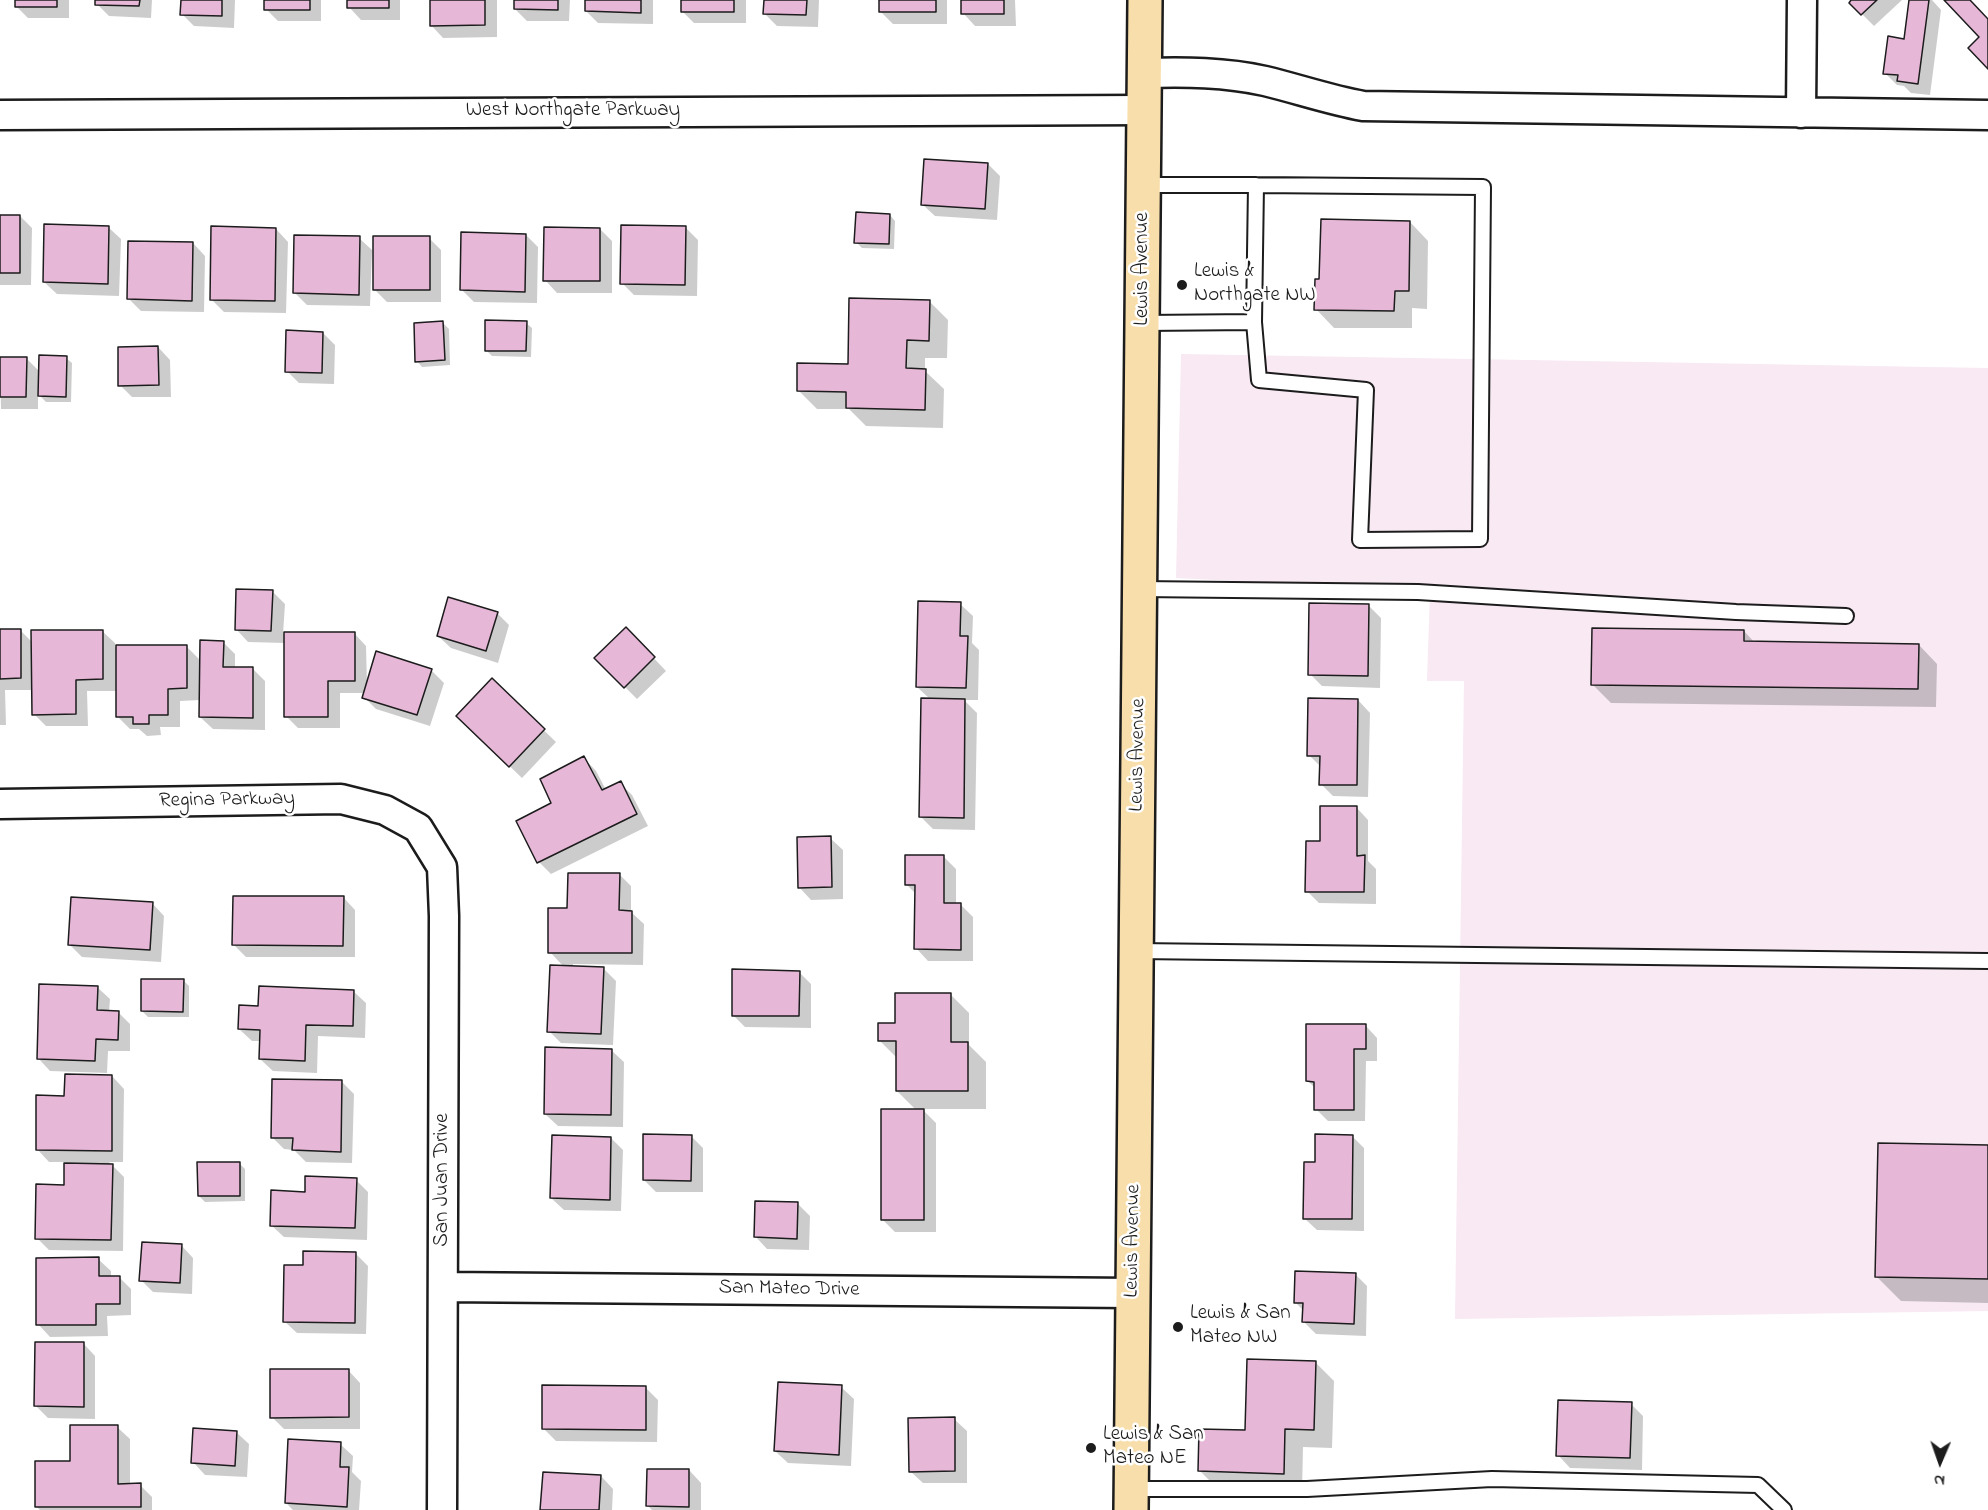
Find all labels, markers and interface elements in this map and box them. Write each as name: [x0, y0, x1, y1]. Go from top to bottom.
street label: West Northgate Parkway: [466, 99, 680, 125]
street label: Lewis Avenue: [1131, 212, 1157, 326]
place label: Lewis & Northgate NW: [1194, 260, 1316, 310]
marker: Lewis & Northgate NW: [1175, 278, 1189, 292]
street label: Lewis Avenue: [1125, 698, 1153, 812]
street label: Regina Parkway: [159, 787, 295, 815]
street label: San Juan Drive: [431, 1113, 457, 1247]
street label: Lewis Avenue: [1120, 1184, 1148, 1298]
street label: San Mateo Drive: [718, 1276, 860, 1304]
place label: Lewis & San Mateo NW: [1190, 1302, 1291, 1352]
marker: Lewis & San Mateo NW: [1171, 1320, 1185, 1334]
place label: Lewis & San Mateo NE: [1103, 1423, 1204, 1473]
north arrow: [1910, 1432, 1970, 1492]
marker: Lewis & San Mateo NE: [1084, 1441, 1098, 1455]
text: N: [1934, 1468, 1945, 1492]

